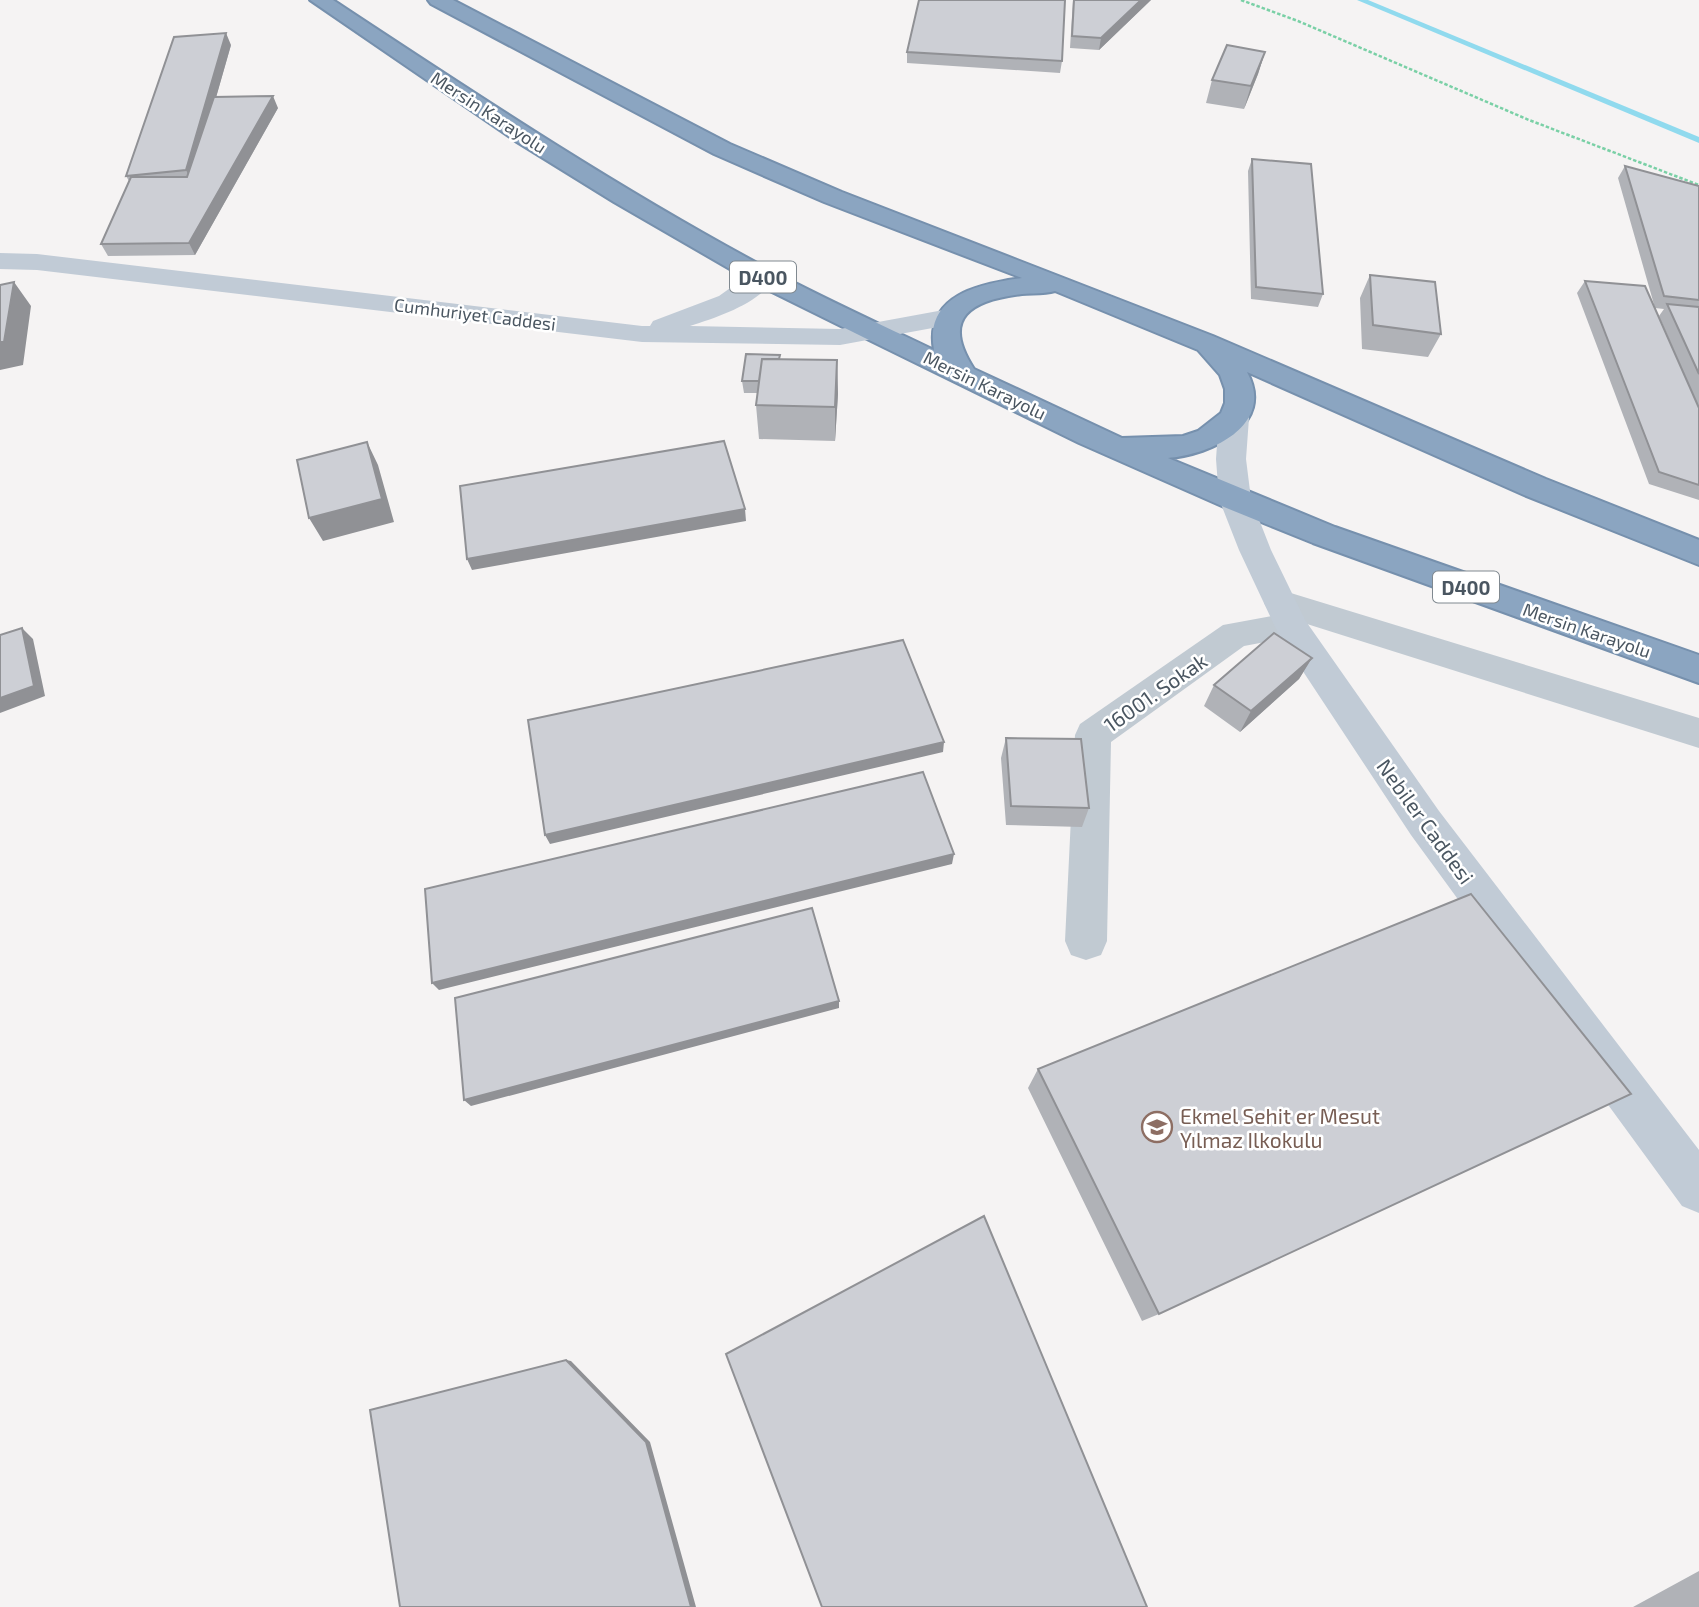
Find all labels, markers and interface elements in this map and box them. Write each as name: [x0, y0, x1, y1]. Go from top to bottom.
street label: Mersin Karayolu: [427, 66, 551, 158]
road number: D400: [730, 262, 796, 292]
street label: Cumhuriyet Caddesi: [393, 293, 557, 335]
street label: Mersin Karayolu: [920, 346, 1050, 424]
road number: D400: [1433, 572, 1499, 602]
street label: Mersin Karayolu: [1520, 598, 1654, 662]
street label: 16001. Sokak: [1099, 647, 1212, 737]
street label: Nebiler Caddesi: [1372, 754, 1480, 888]
place label: Ekmel Sehit er Mesut Yılmaz Ilkokulu: [1180, 1103, 1380, 1152]
school or university icon: Ekmel Sehit er Mesut Yılmaz Ilkokulu: [1140, 1110, 1174, 1144]

